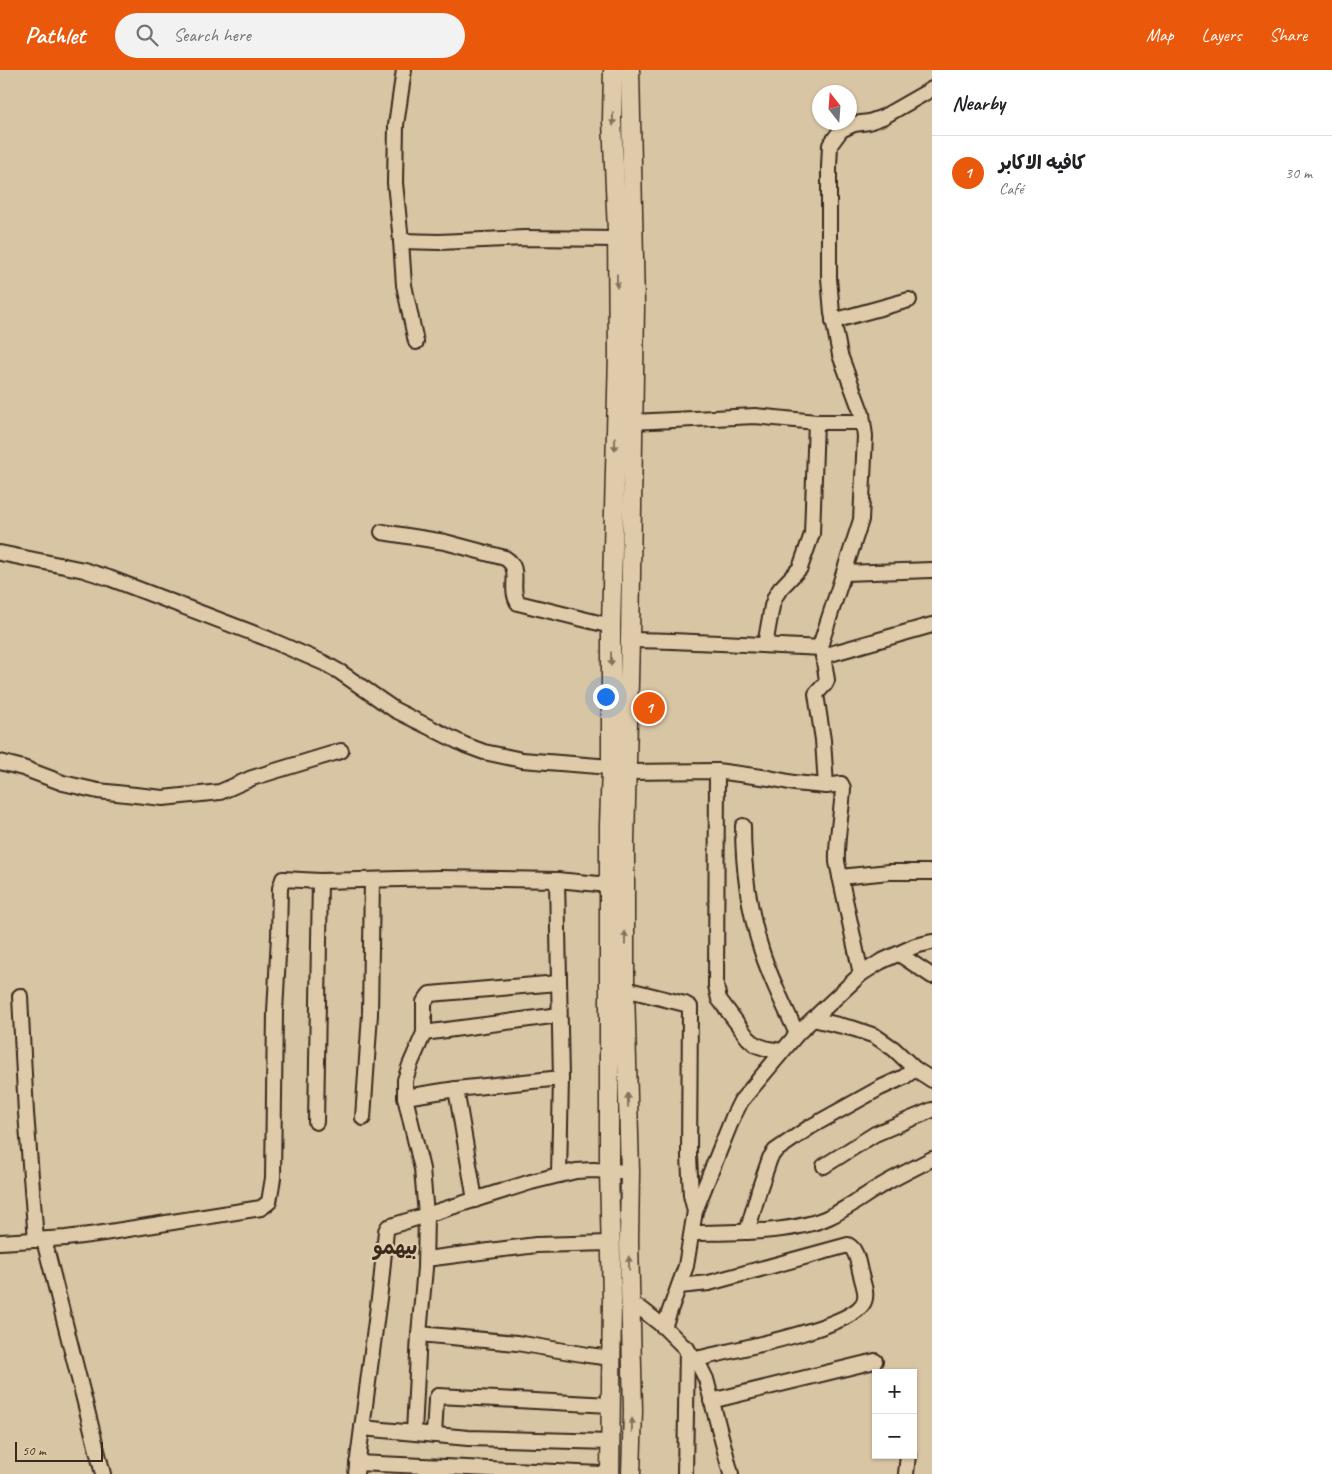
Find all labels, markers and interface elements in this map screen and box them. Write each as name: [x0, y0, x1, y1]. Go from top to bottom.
search box: [115, 13, 465, 58]
text: Pathlet: [25, 20, 85, 50]
icon: search: [133, 21, 161, 49]
text: Search here: [173, 23, 251, 47]
text: Map: [1146, 24, 1174, 46]
text: Layers: [1202, 24, 1241, 46]
text: Share: [1269, 24, 1307, 46]
north arrow: [812, 85, 857, 130]
text: Nearby: [952, 90, 1005, 116]
one-way arrow: [609, 111, 617, 127]
text: كافيه الاكابر: [999, 151, 1086, 175]
text: 1: [964, 163, 972, 183]
text: 30 m: [1285, 163, 1312, 183]
text: Café: [999, 179, 1023, 199]
one-way arrow: [613, 273, 621, 289]
one-way arrow: [611, 436, 619, 452]
one-way arrow: [607, 651, 615, 667]
your location: [593, 684, 619, 710]
pin: 1: [633, 689, 665, 727]
one-way arrow: [621, 930, 629, 946]
one-way arrow: [624, 1092, 632, 1108]
district label: بيهمو: [372, 1235, 417, 1260]
one-way arrow: [625, 1255, 633, 1271]
map controls: [872, 1369, 917, 1459]
button: +: [872, 1369, 917, 1414]
button: −: [872, 1414, 917, 1459]
one-way arrow: [628, 1417, 636, 1433]
scale bar: [15, 1439, 102, 1462]
text: 50 m: [22, 1442, 46, 1459]

